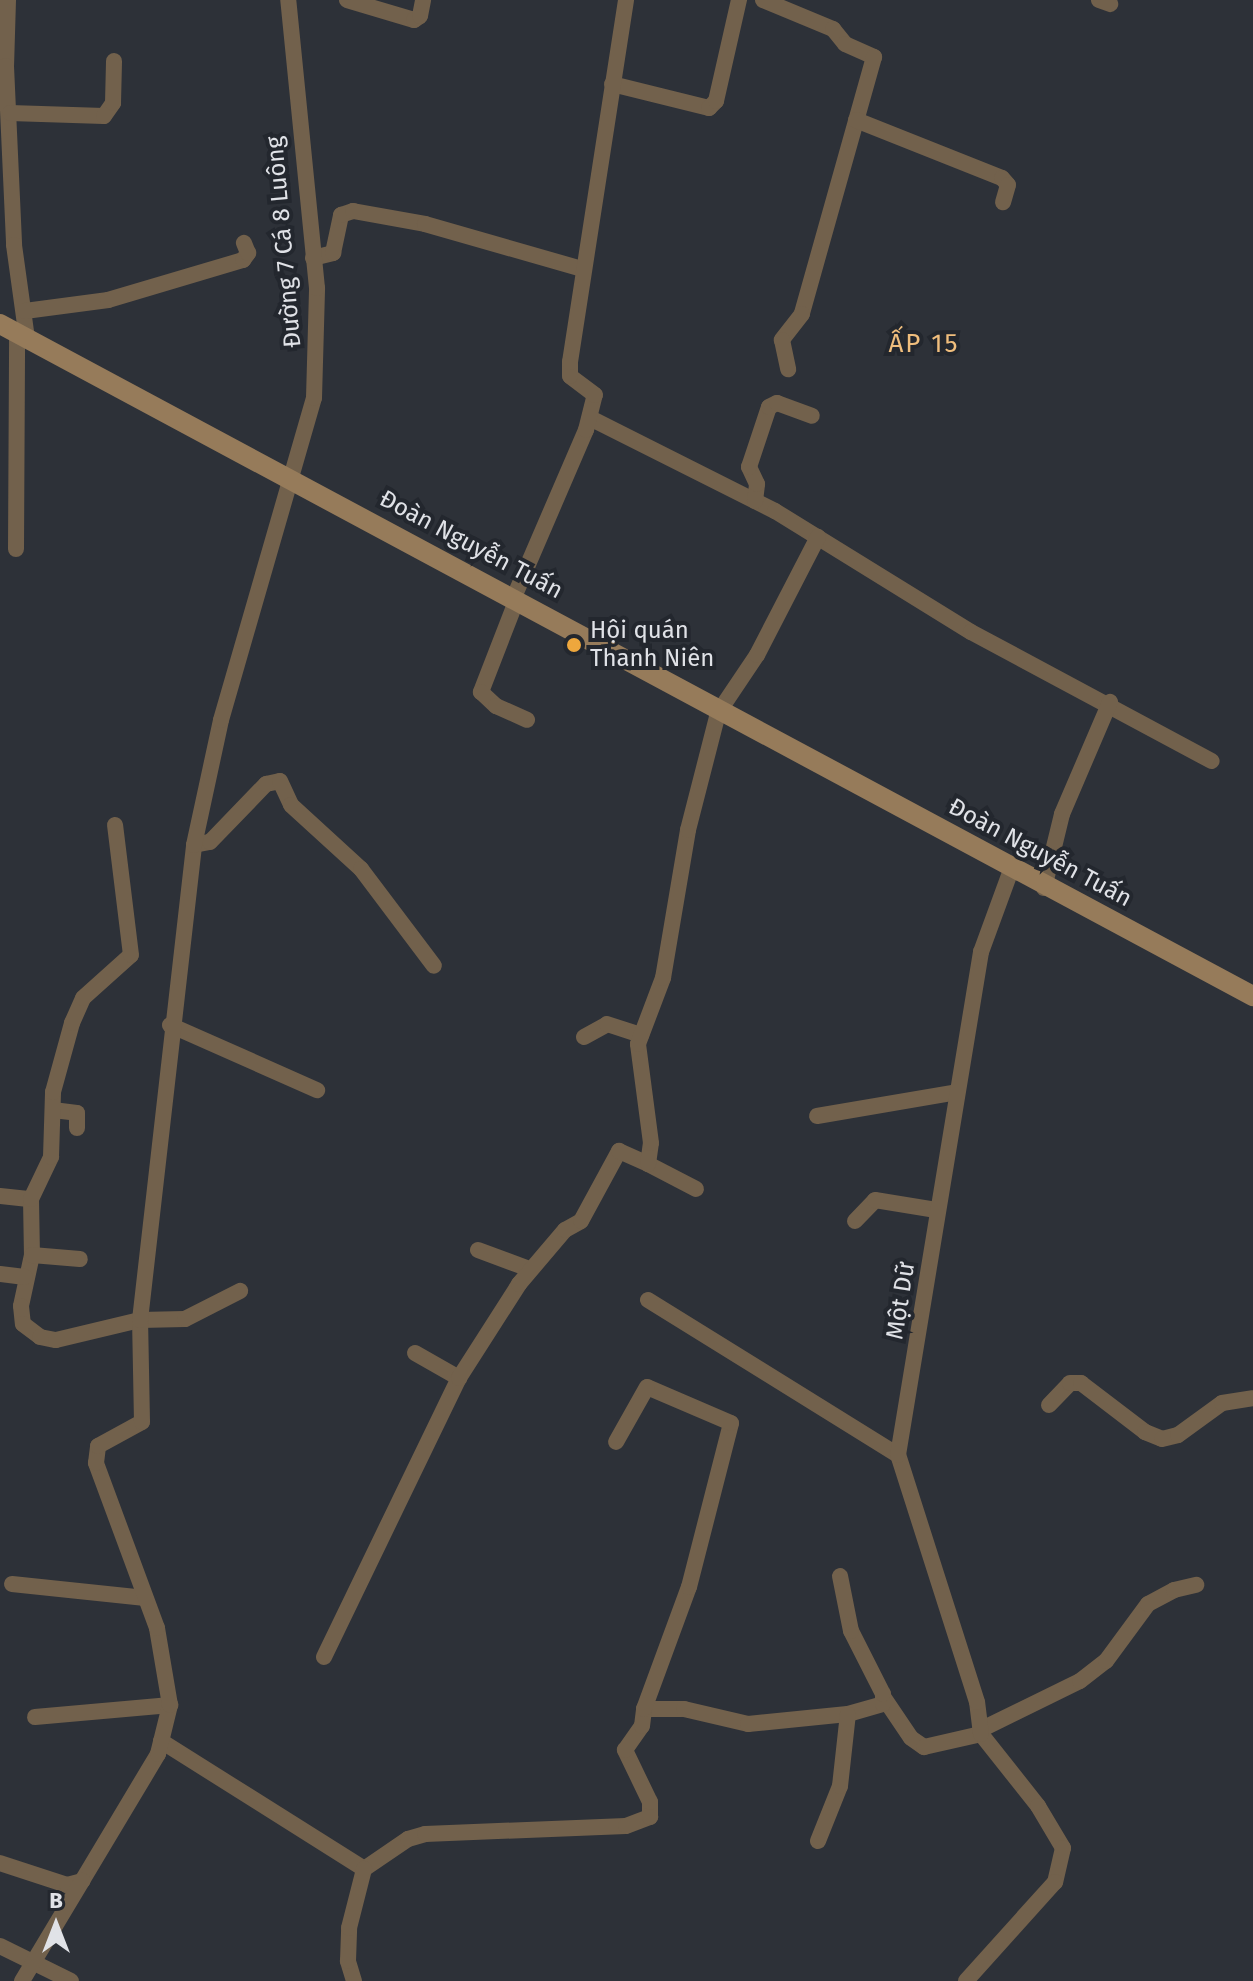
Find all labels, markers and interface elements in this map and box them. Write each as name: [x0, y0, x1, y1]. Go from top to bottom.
street label: Đường 7 Cá 8 Luông: [260, 135, 308, 349]
district label: ẤP 15: [888, 328, 960, 360]
street label: Đoàn Nguyễn Tuấn: [374, 485, 568, 605]
place label: Hội quán Thanh Niên: [590, 617, 714, 673]
marker: Hội quán Thanh Niên: [565, 636, 583, 654]
street label: Đoàn Nguyễn Tuấn: [943, 793, 1137, 913]
street label: Một Dữ: [881, 1260, 921, 1342]
north arrow: [16, 1885, 96, 1965]
text: B: [49, 1887, 63, 1914]

